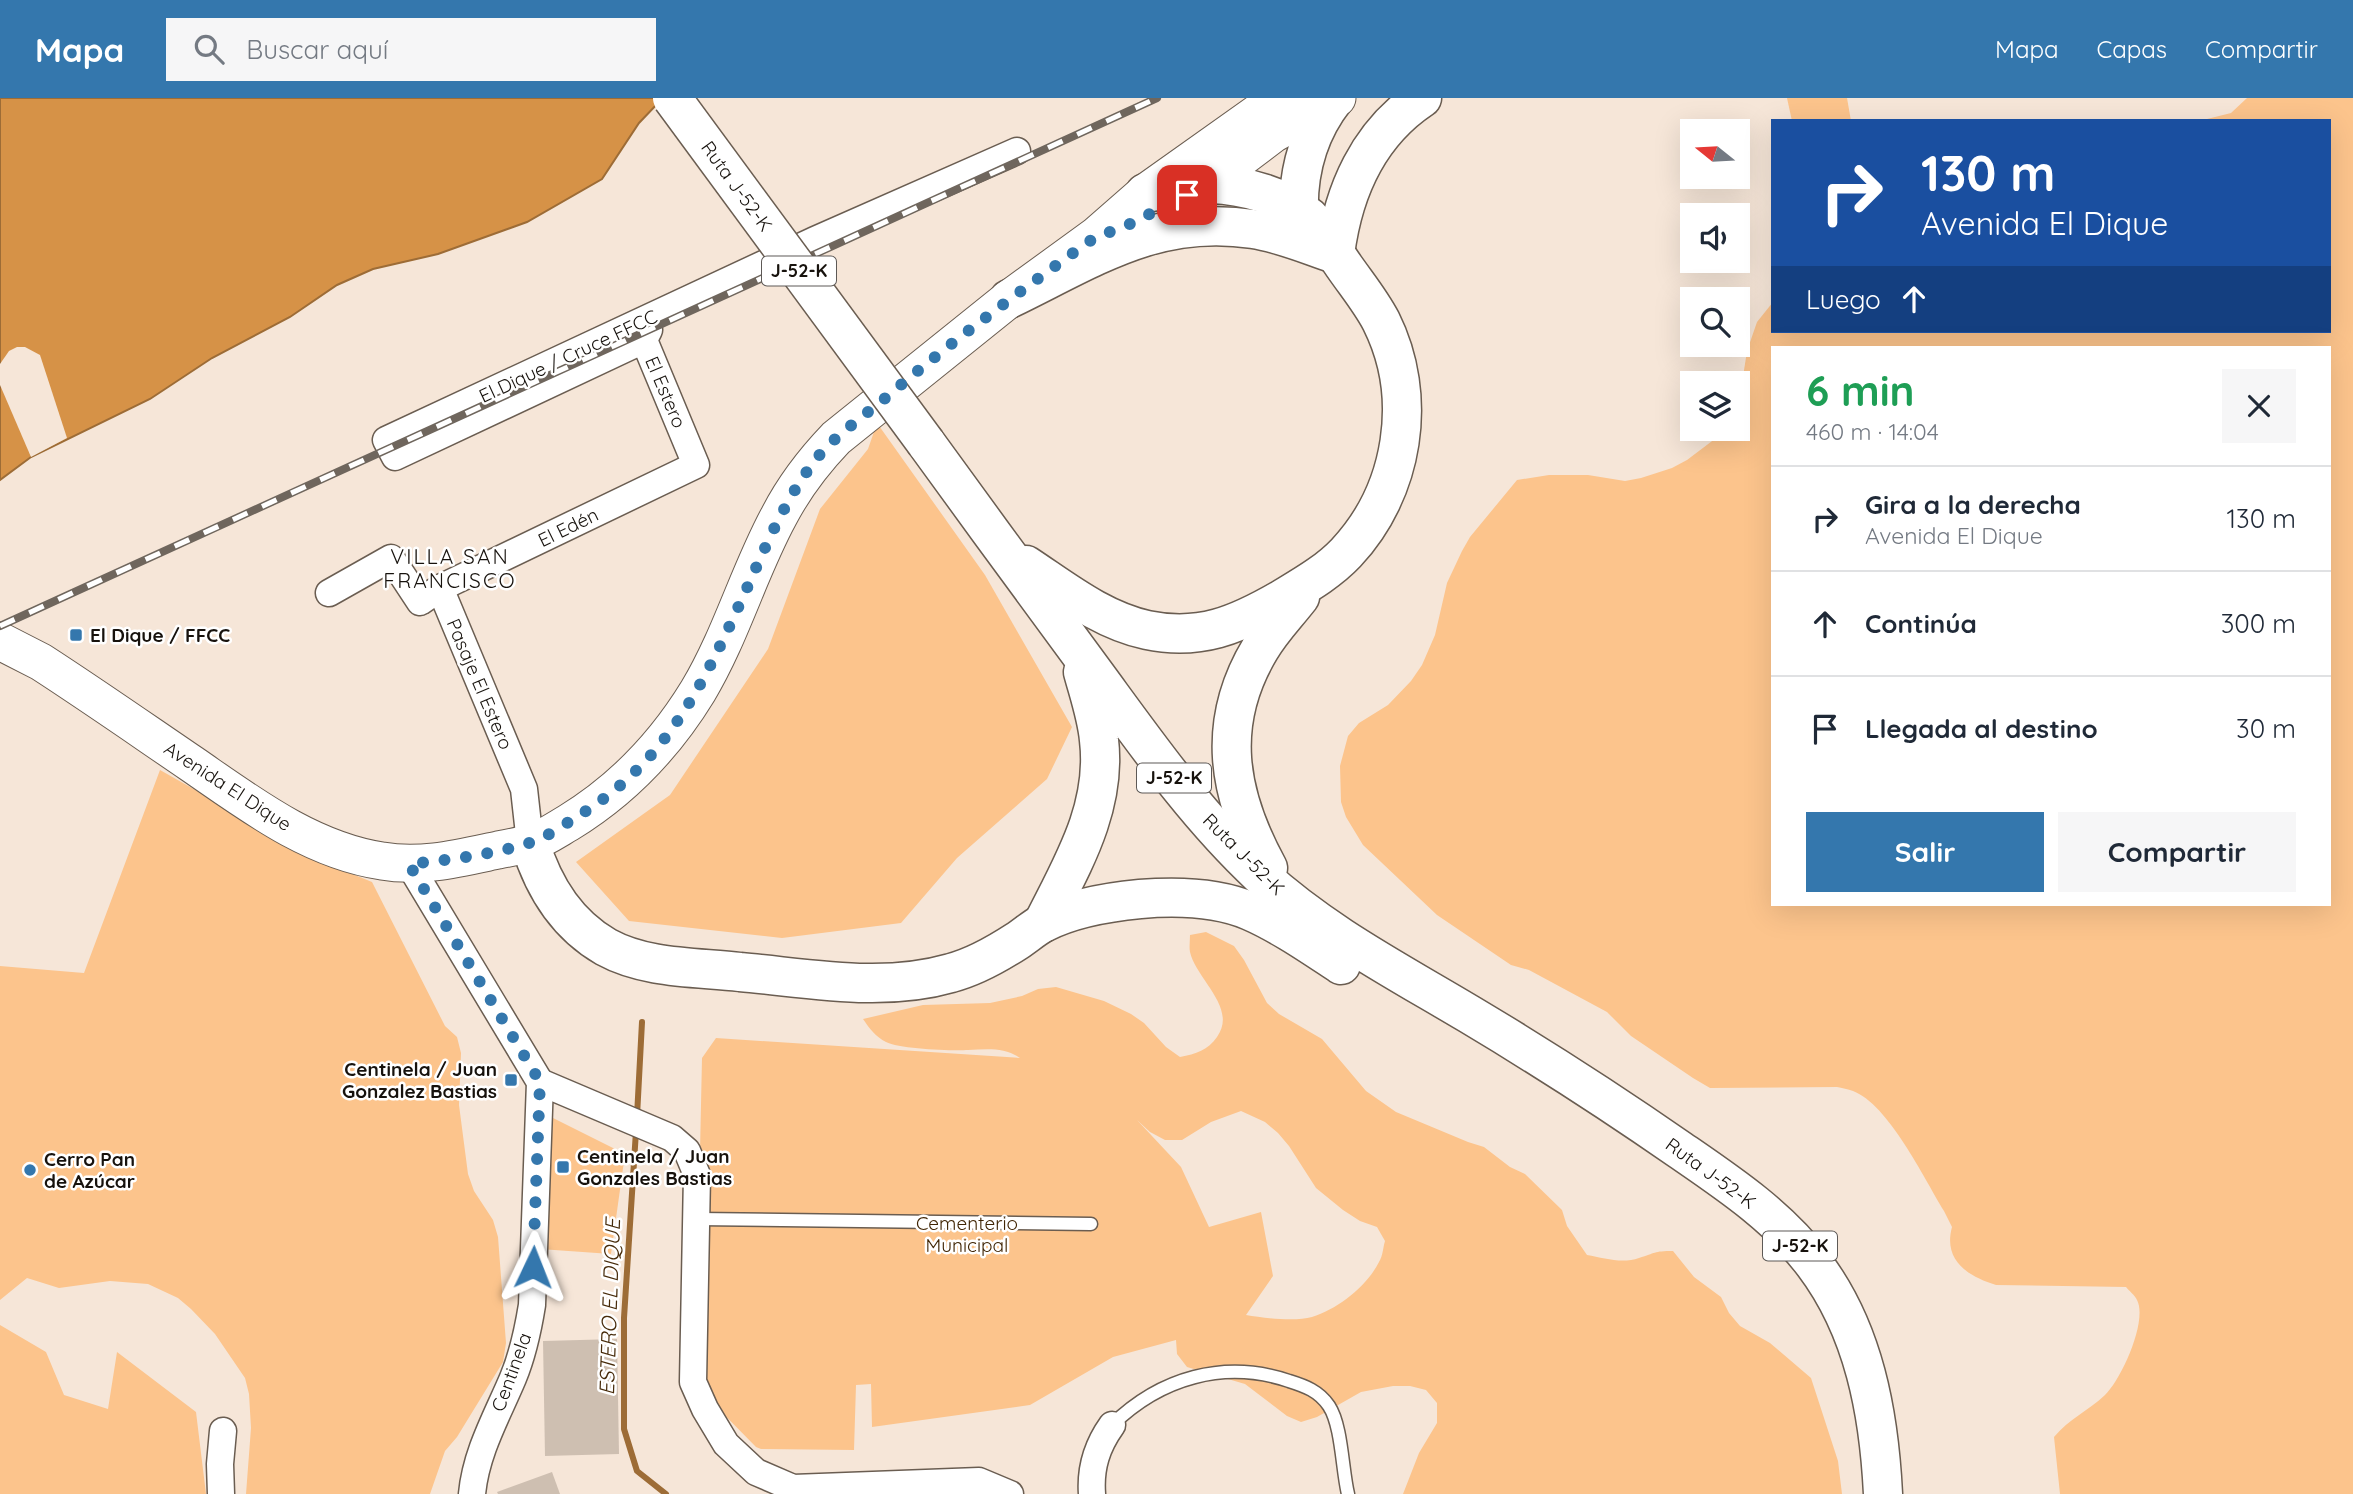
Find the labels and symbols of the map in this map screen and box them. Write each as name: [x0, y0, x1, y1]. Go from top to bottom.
north arrow: [1680, 119, 1750, 189]
street label: Ruta J-52-K: [696, 136, 778, 236]
pin: [1157, 165, 1217, 225]
road number: J-52-K: [762, 256, 836, 286]
street label: El Dique / Cruce FFCC: [475, 304, 661, 408]
street label: El Estero: [640, 353, 692, 431]
street label: El Edén: [534, 502, 602, 552]
district label: VILLA SAN FRANCISCO: [383, 543, 517, 593]
street label: Pasaje El Estero: [442, 615, 518, 753]
place label: El Dique / FFCC: [90, 623, 230, 647]
marker: El Dique / FFCC: [68, 627, 84, 643]
street label: Avenida El Dique: [160, 736, 296, 836]
road number: J-52-K: [1137, 764, 1211, 792]
street label: Ruta J-52-K: [1198, 808, 1290, 900]
place label: Centinela / Juan Gonzalez Bastias: [342, 1057, 497, 1103]
marker: Centinela / Juan Gonzalez Bastias: [503, 1072, 519, 1088]
street label: Ruta J-52-K: [1661, 1132, 1761, 1214]
place label: Centinela / Juan Gonzales Bastias: [577, 1144, 732, 1190]
place label: Cerro Pan de Azúcar: [44, 1147, 135, 1193]
marker: Centinela / Juan Gonzales Bastias: [555, 1159, 571, 1175]
marker: Cerro Pan de Azúcar: [22, 1162, 38, 1178]
park label: Cementerio Municipal: [916, 1211, 1018, 1257]
water label: ESTERO EL DIQUE: [593, 1215, 625, 1396]
position arrow: [496, 1230, 570, 1304]
road number: J-52-K: [1763, 1232, 1837, 1260]
street label: Centinela: [486, 1329, 536, 1415]

